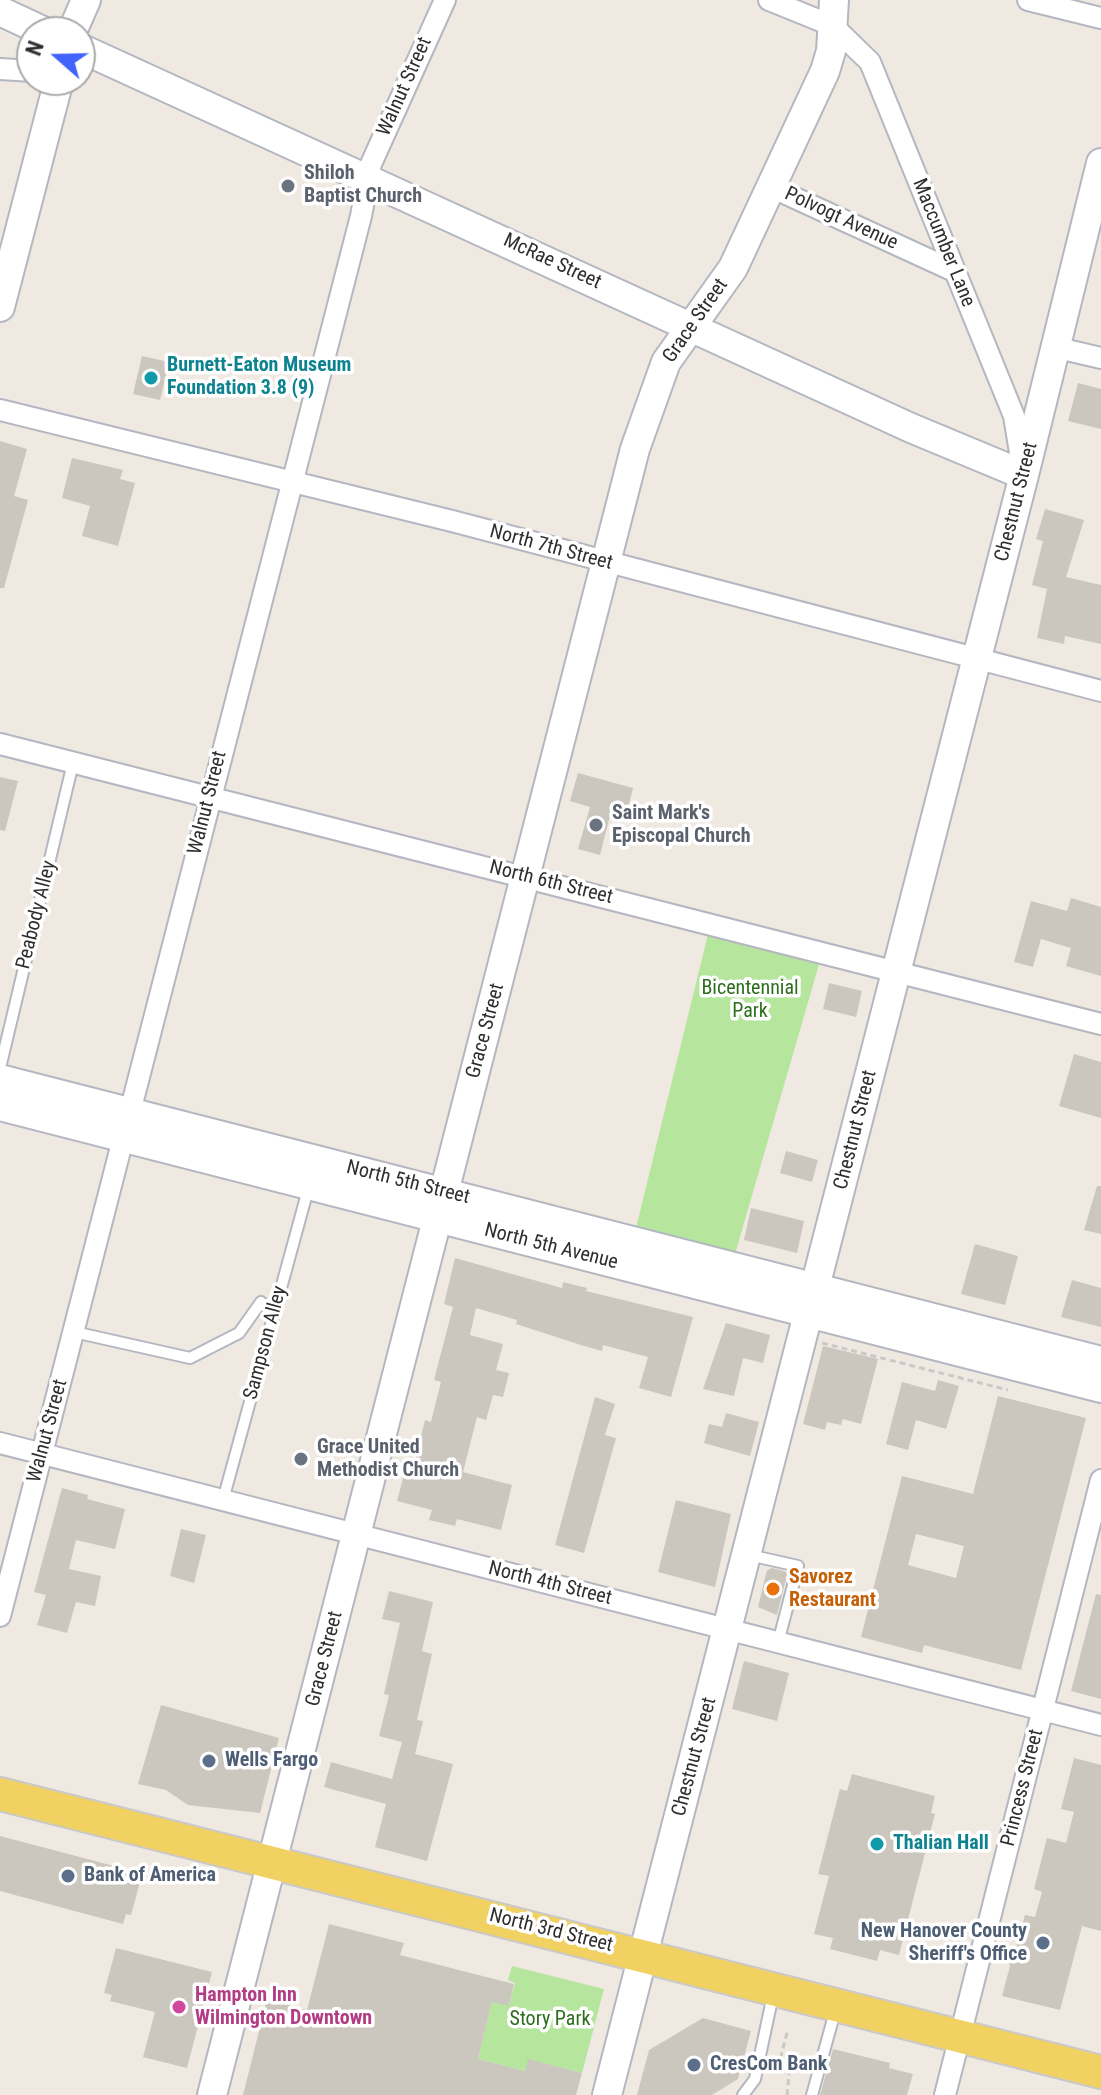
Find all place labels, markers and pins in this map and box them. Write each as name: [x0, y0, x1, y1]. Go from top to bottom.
place label: Shiloh Baptist Church: [304, 162, 422, 209]
marker: Shiloh Baptist Church: [279, 177, 297, 195]
place label: Burnett-Eaton Museum Foundation 3.8 (9): [167, 354, 351, 401]
marker: Burnett-Eaton Museum Foundation 3.8 (9): [142, 369, 160, 387]
place label: Saint Mark's Episcopal Church: [612, 802, 751, 849]
marker: Saint Mark's Episcopal Church: [587, 816, 605, 834]
place label: Grace United Methodist Church: [317, 1436, 459, 1483]
marker: Grace United Methodist Church: [292, 1450, 310, 1468]
place label: Savorez Restaurant: [789, 1566, 876, 1613]
marker: Savorez Restaurant: [764, 1580, 782, 1598]
place label: Wells Fargo: [225, 1749, 318, 1773]
marker: Wells Fargo: [200, 1752, 218, 1770]
place label: Thalian Hall: [893, 1832, 989, 1856]
marker: Thalian Hall: [868, 1835, 886, 1853]
place label: Bank of America: [84, 1864, 216, 1888]
marker: Bank of America: [59, 1867, 77, 1885]
place label: New Hanover County Sheriff's Office: [861, 1920, 1027, 1967]
marker: New Hanover County Sheriff's Office: [1034, 1934, 1052, 1952]
place label: Hampton Inn Wilmington Downtown: [195, 1984, 372, 2031]
marker: Hampton Inn Wilmington Downtown: [170, 1998, 188, 2016]
place label: CresCom Bank: [710, 2053, 827, 2077]
marker: CresCom Bank: [685, 2056, 703, 2074]

